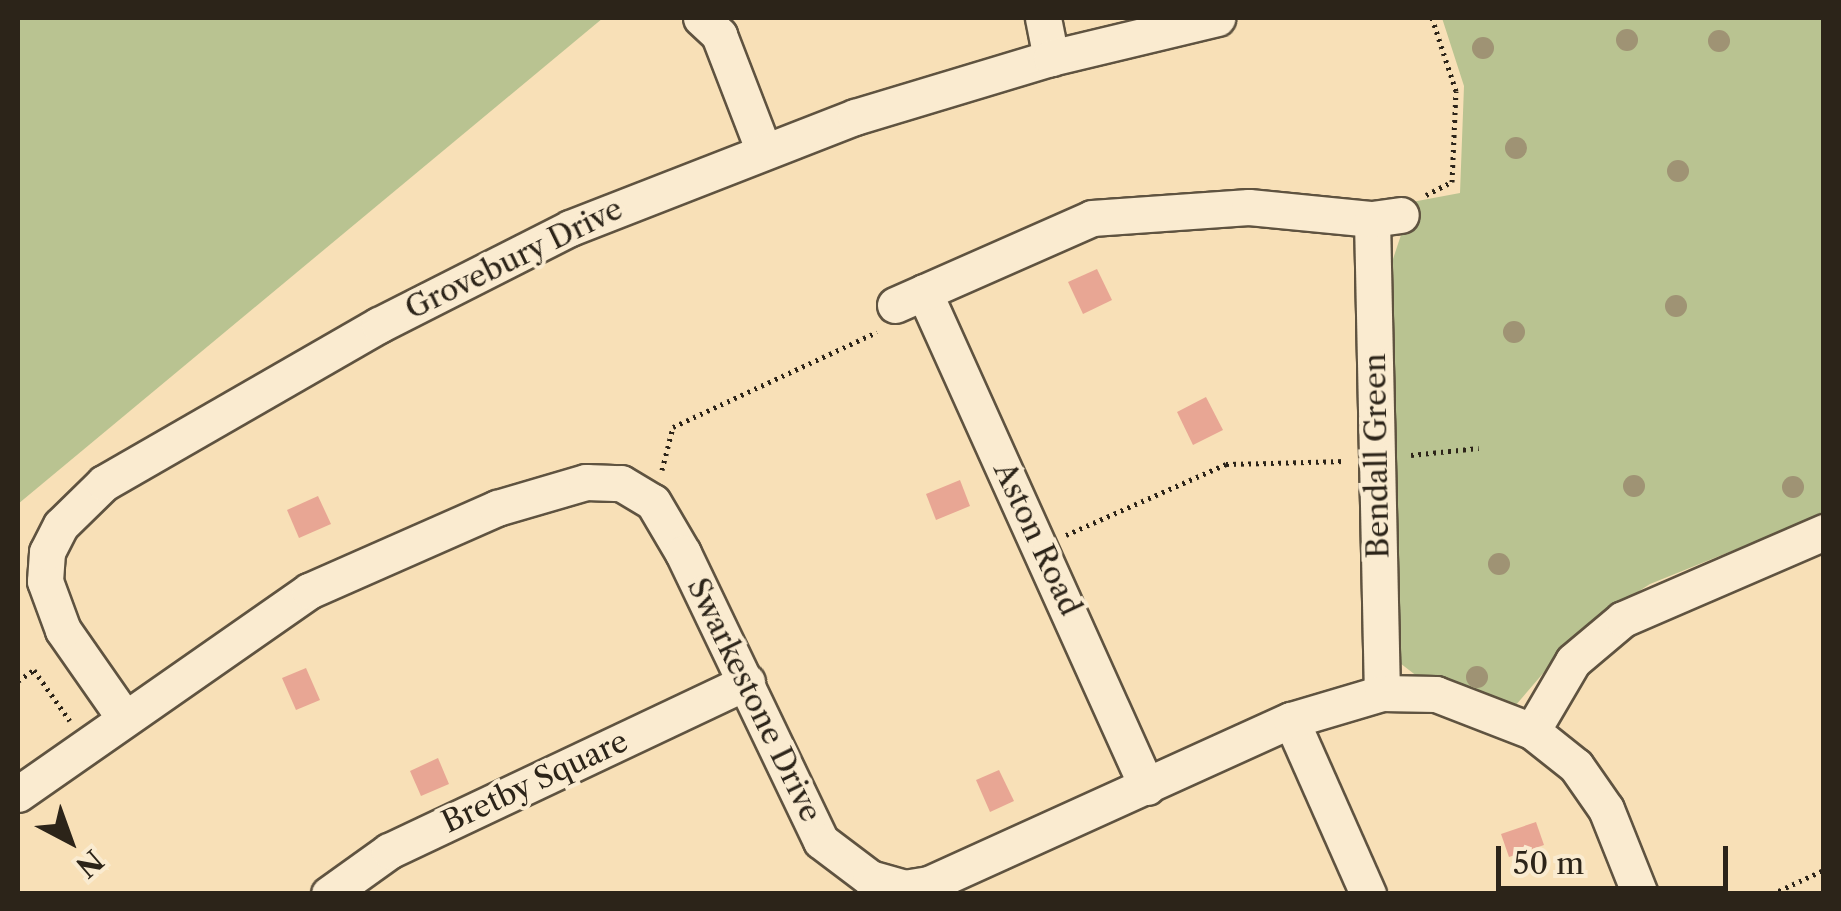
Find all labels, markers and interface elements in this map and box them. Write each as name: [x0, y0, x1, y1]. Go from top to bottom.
street label: Grovebury Drive: [399, 191, 629, 327]
street label: Bendall Green: [1357, 353, 1397, 559]
street label: Aston Road: [986, 457, 1088, 621]
street label: Swarkestone Drive: [679, 572, 829, 828]
street label: Bretby Square: [436, 723, 634, 841]
north arrow: [20, 791, 120, 891]
scale bar: [1501, 826, 1734, 888]
text: N: [69, 843, 110, 884]
text: 50 m: [1513, 845, 1584, 882]

